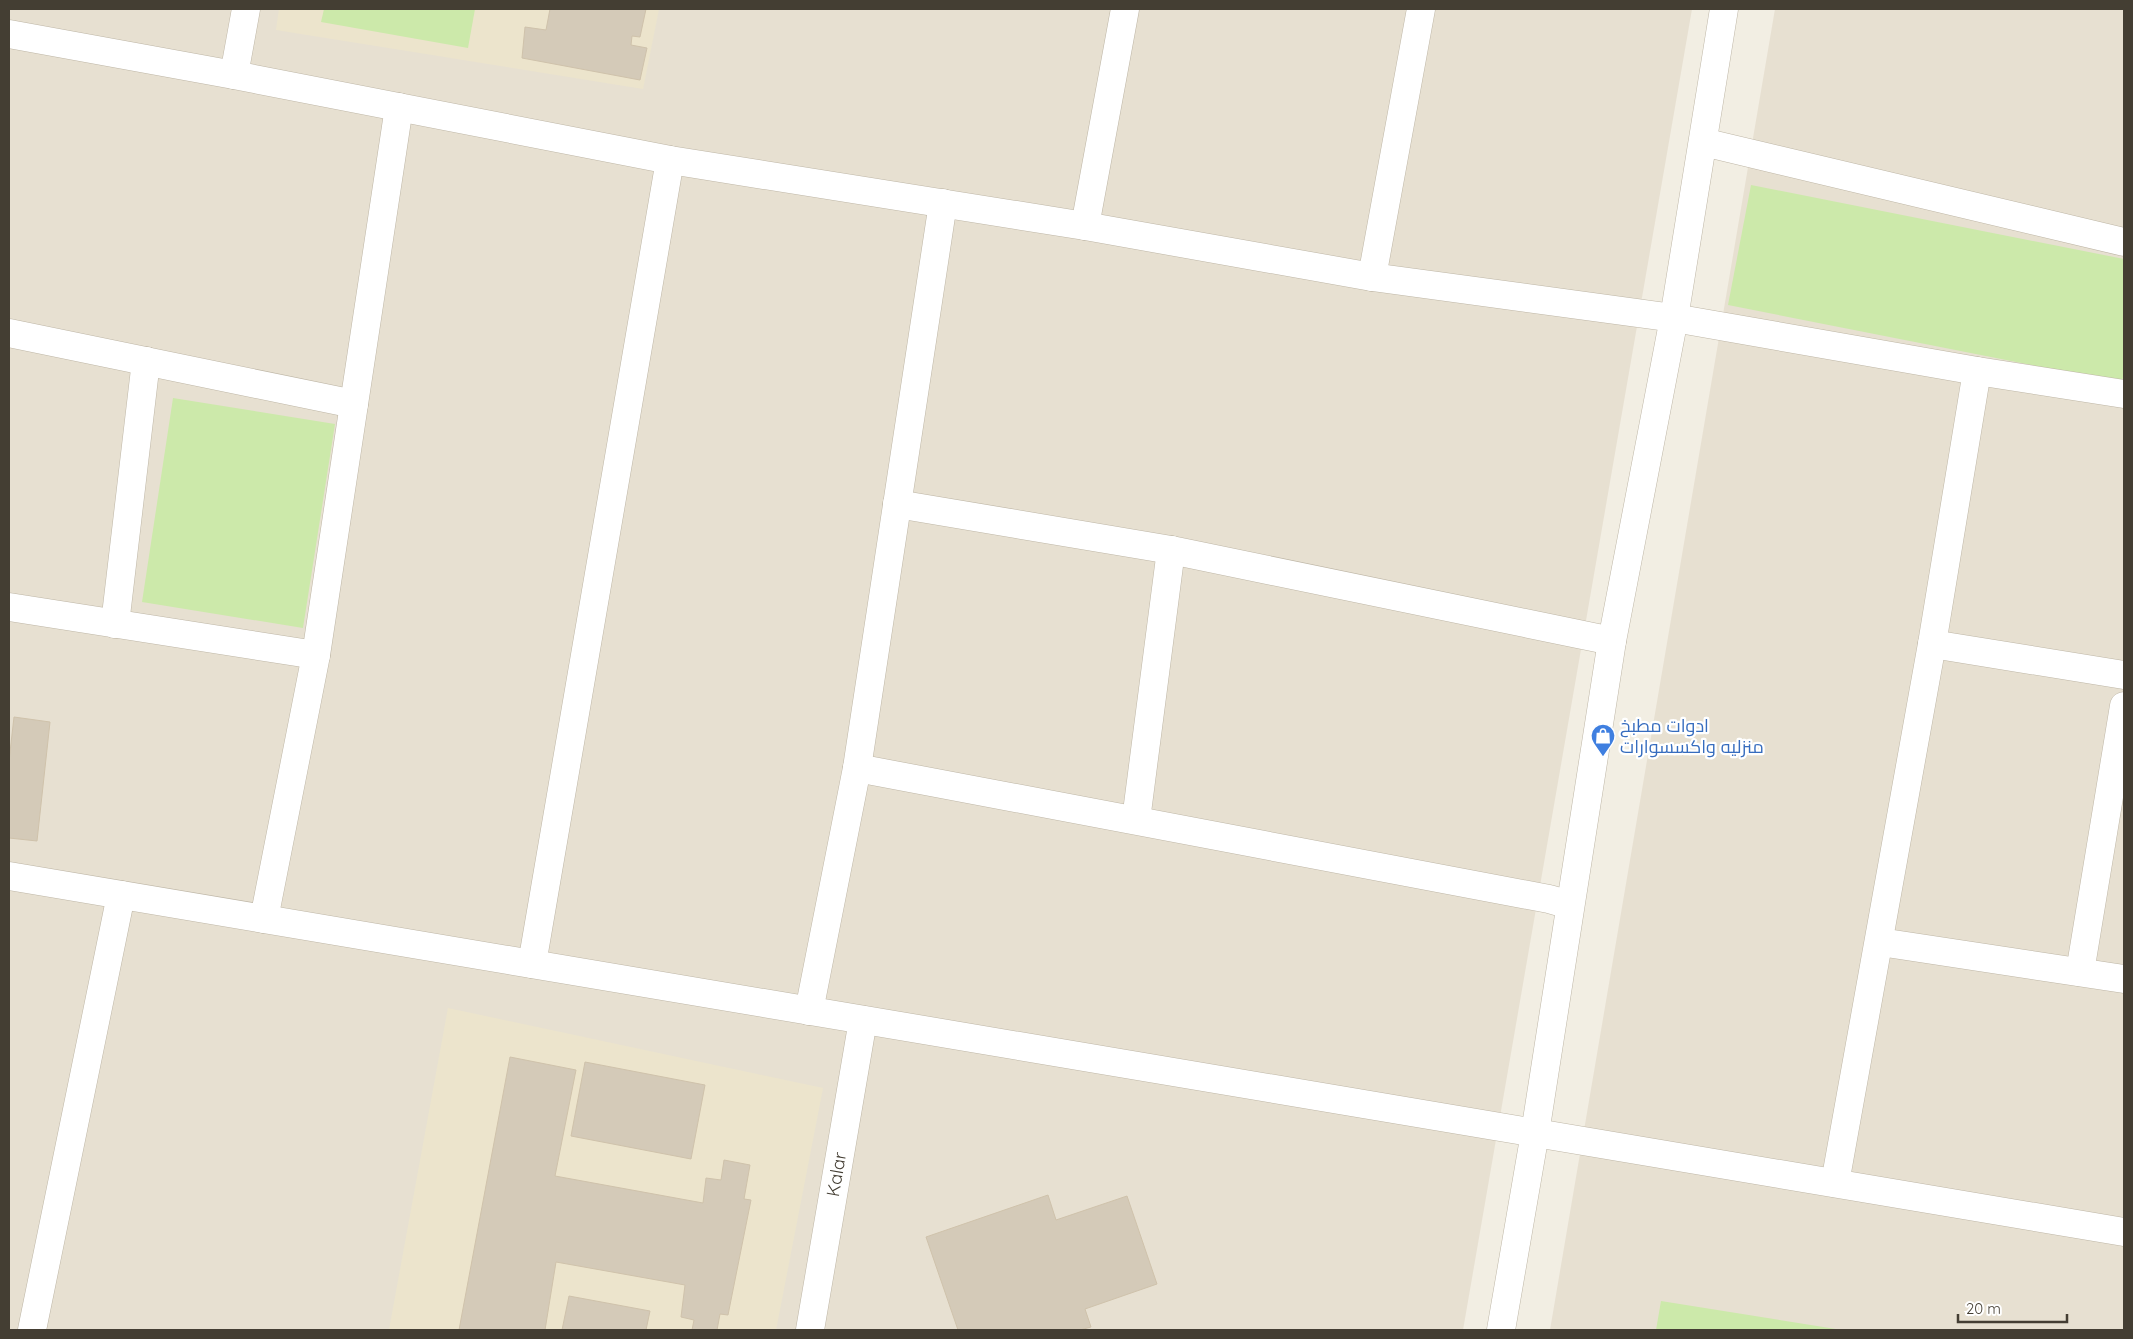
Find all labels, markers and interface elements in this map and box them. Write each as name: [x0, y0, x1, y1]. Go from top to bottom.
place label: ادوات مطبخ منزليه واكسسوارات: [1620, 714, 1764, 758]
shop icon: ادوات مطبخ منزليه واكسسوارات: [1590, 723, 1616, 757]
street label: Kalar: [821, 1150, 851, 1198]
scale bar: [1958, 1292, 2067, 1324]
text: 20 m: [1966, 1299, 2001, 1318]

